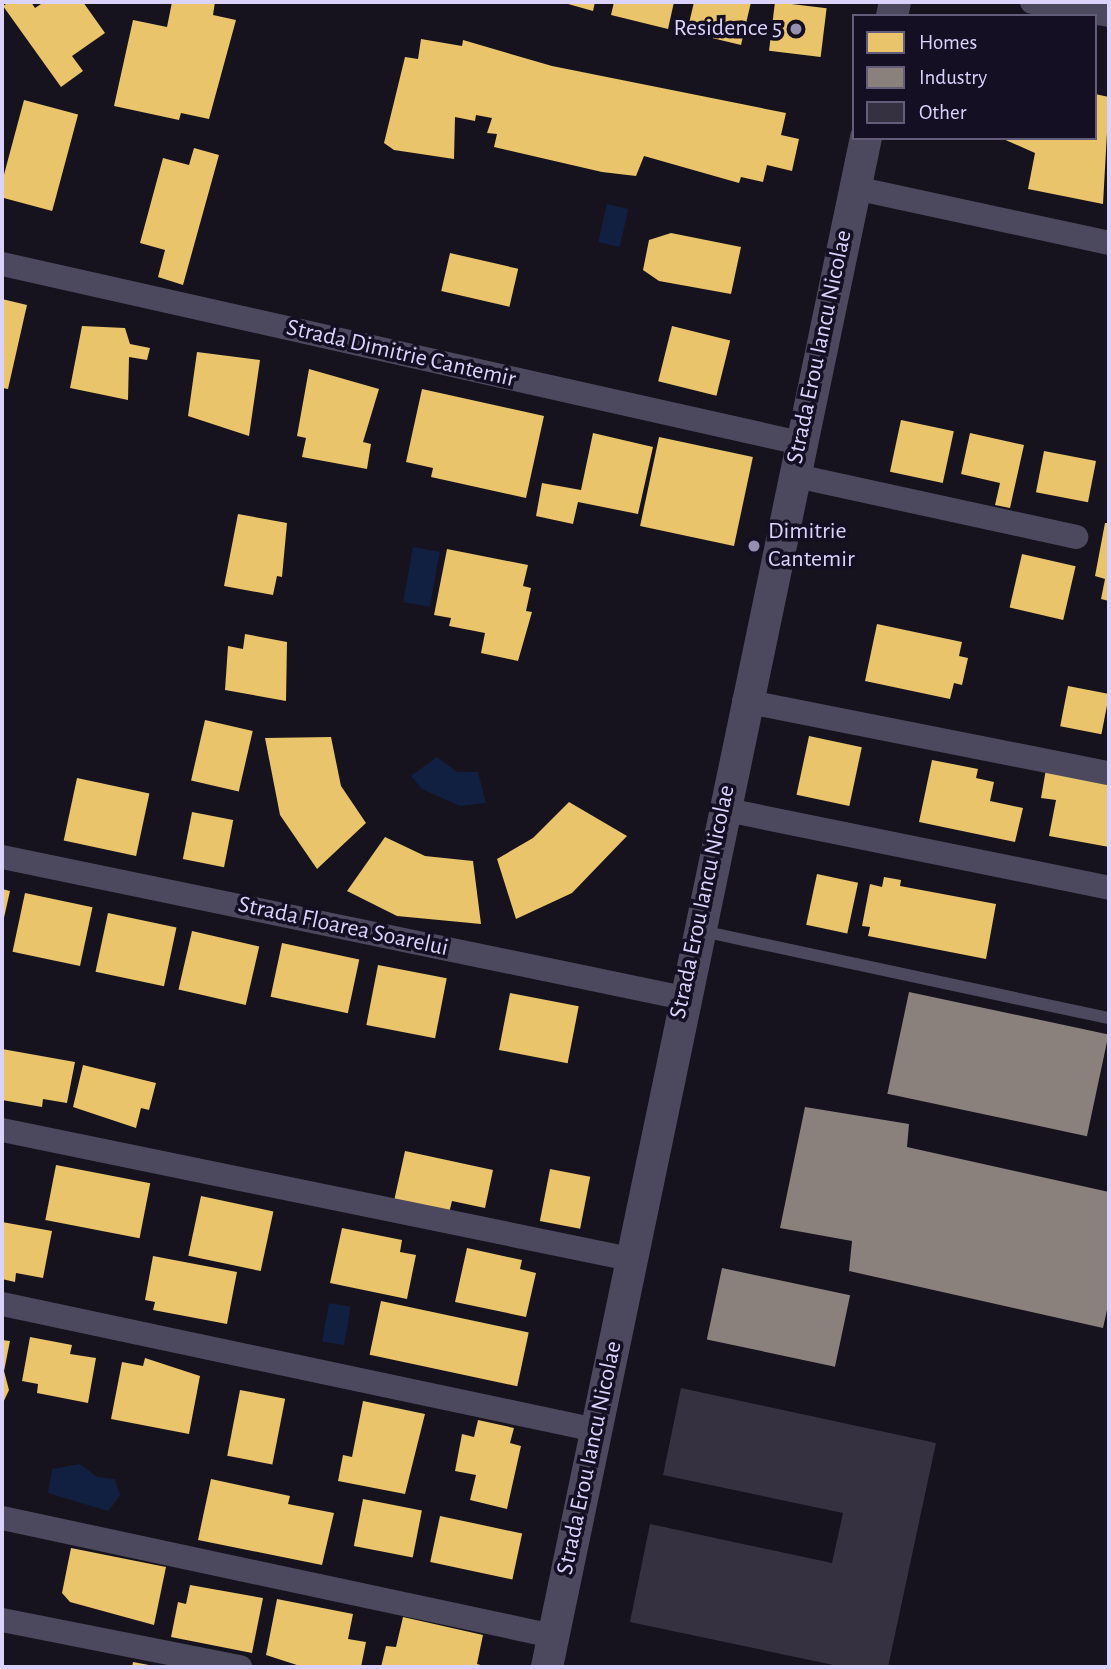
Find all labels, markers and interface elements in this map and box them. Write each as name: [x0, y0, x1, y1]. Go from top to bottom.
legend: [852, 14, 1097, 140]
place label: Residence 5: [674, 15, 782, 43]
marker: Residence 5: [788, 21, 804, 37]
text: Homes: [919, 32, 977, 53]
text: Industry: [919, 67, 987, 88]
text: Other: [919, 102, 966, 123]
street label: Strada Erou Iancu Nicolae: [781, 228, 859, 466]
street label: Strada Dimitrie Cantemir: [284, 314, 518, 394]
place label: Dimitrie Cantemir: [768, 518, 855, 574]
marker: Dimitrie Cantemir: [746, 538, 762, 554]
street label: Strada Erou Iancu Nicolae: [664, 783, 742, 1021]
street label: Strada Floarea Soarelui: [235, 891, 451, 963]
street label: Strada Erou Iancu Nicolae: [551, 1339, 629, 1577]

